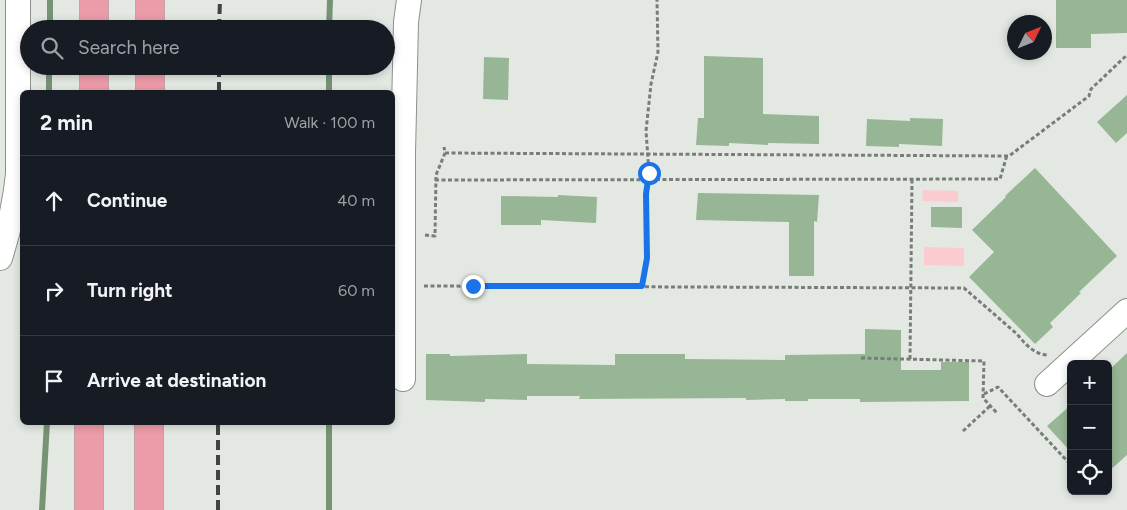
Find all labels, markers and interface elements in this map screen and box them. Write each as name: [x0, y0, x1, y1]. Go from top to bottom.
north arrow: [1007, 15, 1052, 60]
search box: [20, 20, 395, 75]
icon: search: [38, 34, 66, 62]
text: Search here: [78, 36, 180, 59]
text: 2 min: [40, 110, 93, 135]
text: Walk · 100 m: [284, 113, 375, 132]
route start: [638, 162, 661, 185]
icon: ahead: [40, 187, 68, 215]
text: Continue: [87, 189, 167, 212]
text: 40 m: [337, 191, 375, 210]
route end: [462, 275, 485, 298]
icon: right: [40, 277, 68, 305]
text: Turn right: [87, 279, 173, 302]
text: 60 m: [338, 281, 375, 300]
map controls: [1067, 360, 1112, 495]
button: +: [1067, 360, 1112, 405]
icon: arrive: [40, 367, 68, 395]
text: Arrive at destination: [87, 369, 266, 392]
button: −: [1067, 405, 1112, 450]
button: locate: [1067, 450, 1112, 495]

